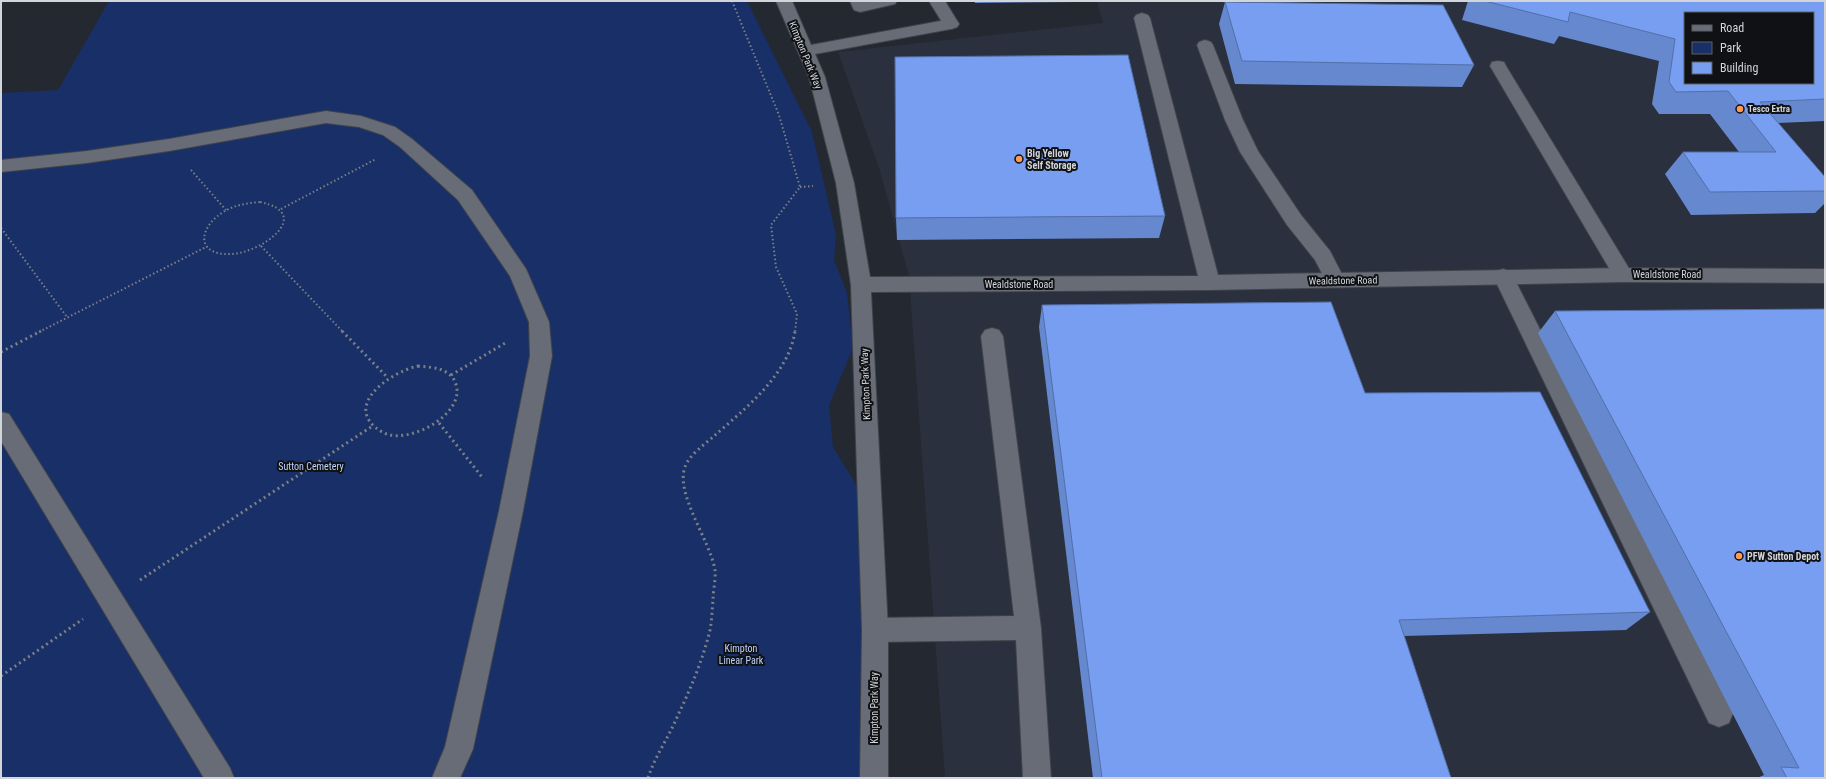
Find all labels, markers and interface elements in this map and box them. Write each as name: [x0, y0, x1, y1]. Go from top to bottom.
legend: [1684, 12, 1814, 84]
street label: Kimpton Park Way: [787, 20, 824, 90]
text: Road: [1720, 21, 1744, 35]
text: Park: [1720, 41, 1742, 55]
text: Building: [1720, 61, 1758, 75]
marker: Tesco Extra: [1735, 104, 1745, 114]
place label: Tesco Extra: [1748, 104, 1790, 114]
place label: Big Yellow Self Storage: [1027, 148, 1076, 171]
marker: Big Yellow Self Storage: [1014, 154, 1024, 164]
street label: Wealdstone Road: [1633, 269, 1701, 280]
street label: Wealdstone Road: [1309, 274, 1377, 287]
street label: Wealdstone Road: [985, 279, 1053, 290]
street label: Kimpton Park Way: [859, 348, 872, 420]
park label: Sutton Cemetery: [278, 461, 344, 472]
marker: PFW Sutton Depot: [1734, 551, 1744, 561]
place label: PFW Sutton Depot: [1747, 551, 1819, 562]
park label: Kimpton Linear Park: [719, 643, 764, 666]
street label: Kimpton Park Way: [869, 672, 880, 744]

